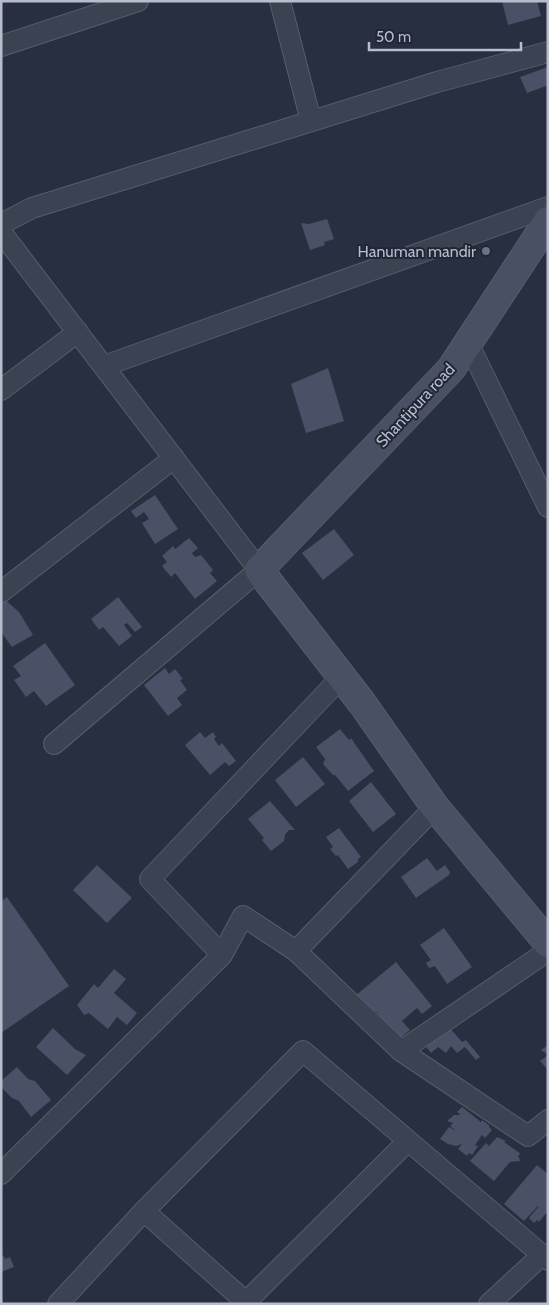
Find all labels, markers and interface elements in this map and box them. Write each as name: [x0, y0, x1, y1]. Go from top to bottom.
scale bar: [369, 20, 522, 52]
text: 50 m: [376, 28, 411, 46]
place label: Hanuman mandir: [358, 242, 477, 261]
marker: Hanuman mandir: [480, 245, 492, 257]
street label: Shantipura road: [372, 360, 459, 451]

